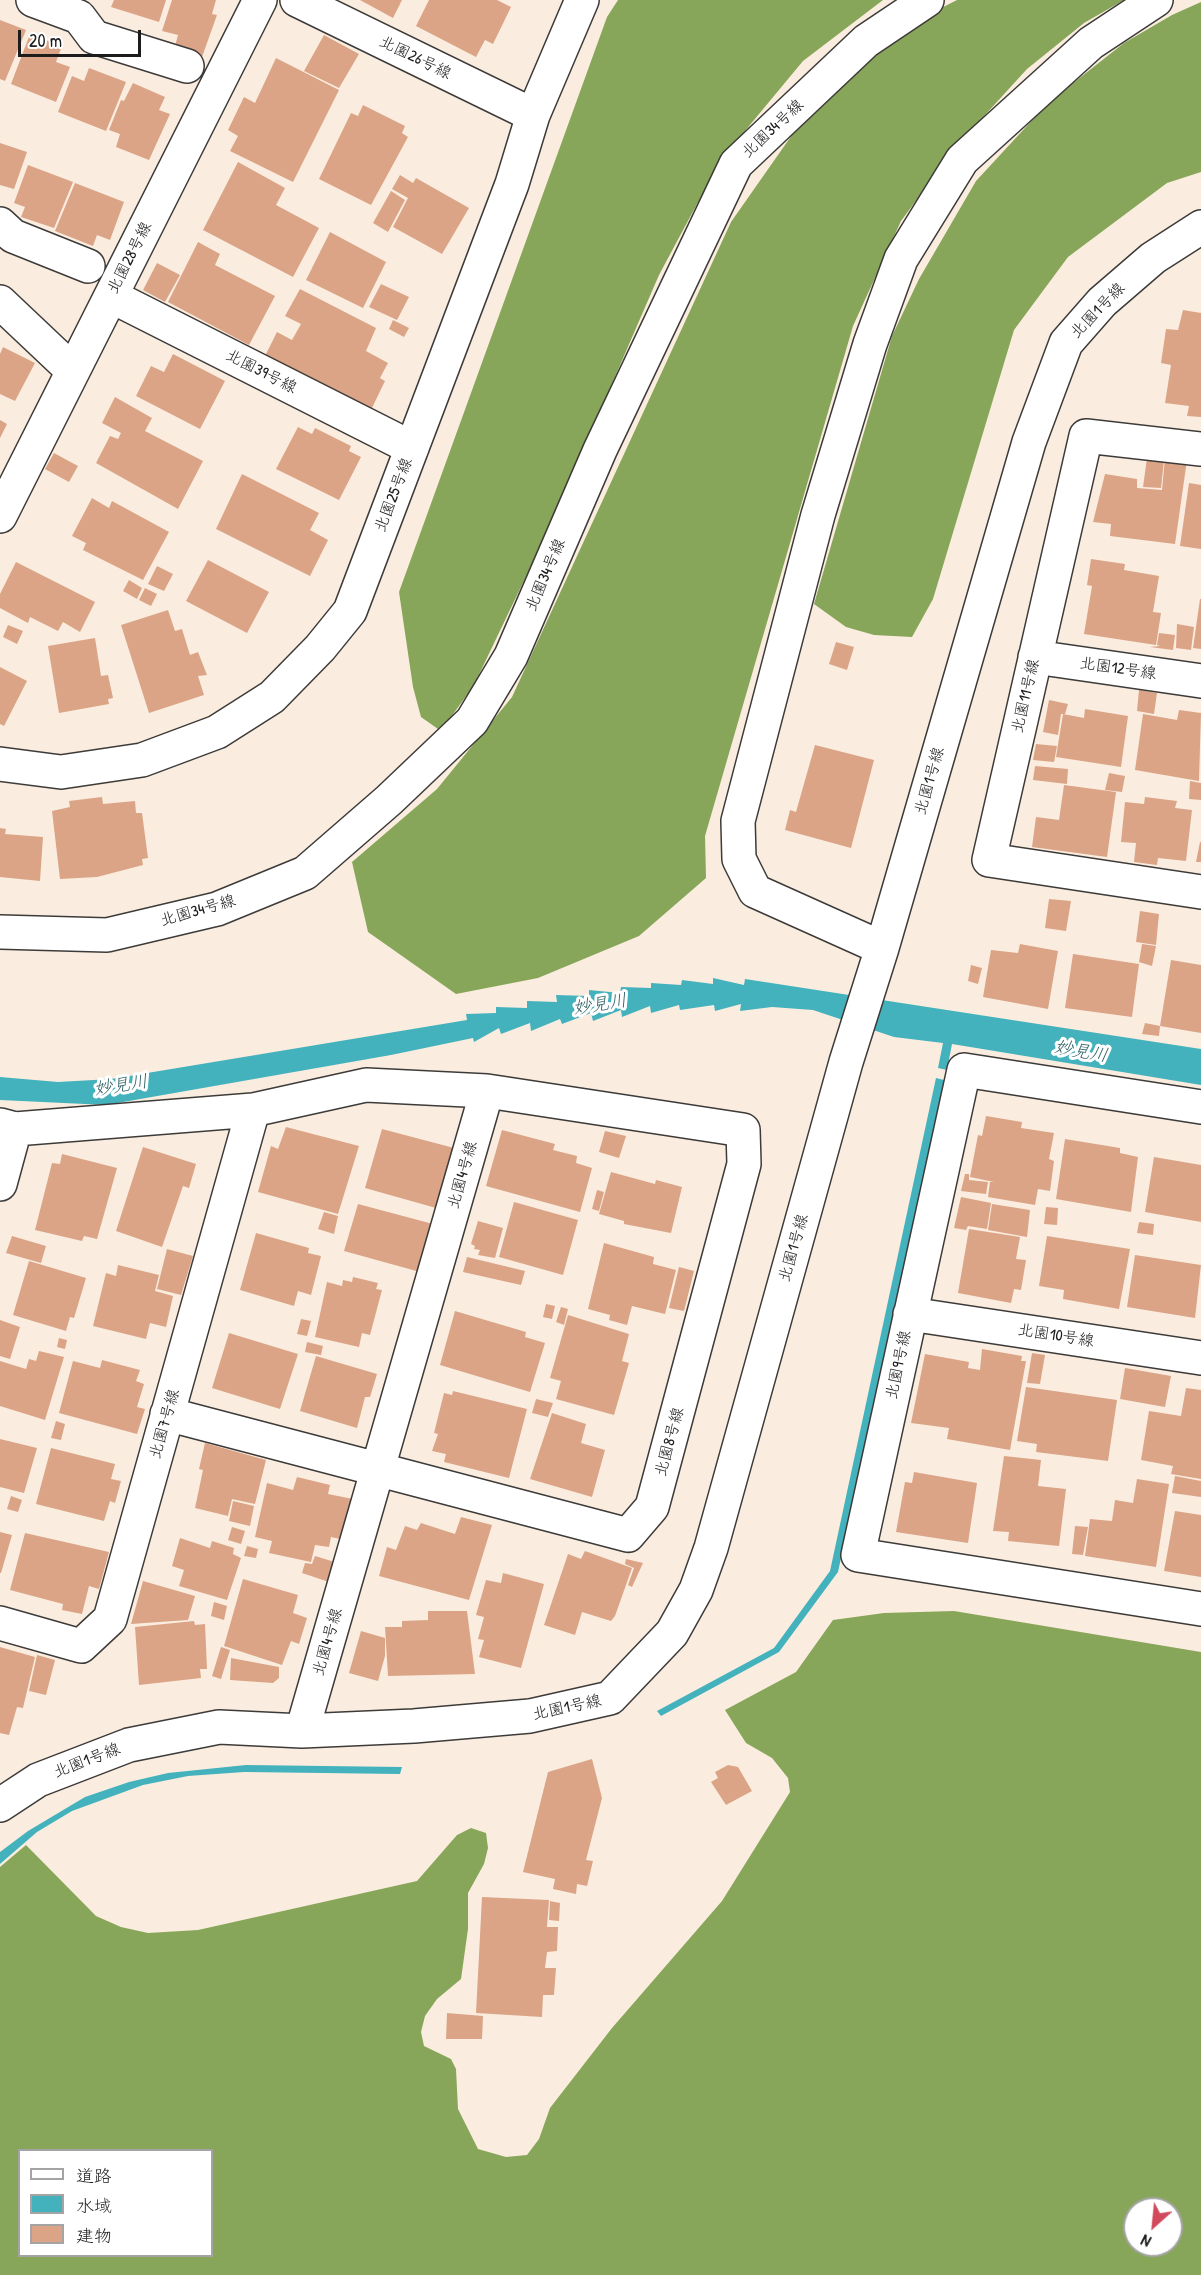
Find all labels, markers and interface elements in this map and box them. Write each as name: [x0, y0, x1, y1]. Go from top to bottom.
scale bar: [21, 18, 144, 56]
text: 20 m: [29, 28, 62, 53]
street label: 北園26号線: [376, 32, 454, 84]
street label: 北園34号線: [738, 96, 808, 162]
street label: 北園28号線: [104, 219, 156, 297]
street label: 北園1号線: [1067, 279, 1129, 343]
street label: 北園39号線: [222, 346, 300, 398]
street label: 北園25号線: [371, 455, 417, 535]
street label: 北園34号線: [522, 536, 570, 614]
street label: 北園12号線: [1078, 654, 1158, 684]
street label: 北園11号線: [1008, 657, 1044, 735]
street label: 北園1号線: [911, 745, 949, 817]
street label: 北園34号線: [158, 891, 238, 931]
water label: 妙見川: [572, 990, 628, 1020]
water label: 妙見川: [1053, 1037, 1109, 1067]
water label: 妙見川: [93, 1071, 149, 1101]
street label: 北園4号線: [444, 1139, 482, 1211]
street label: 北園1号線: [775, 1212, 813, 1284]
street label: 北園10号線: [1016, 1320, 1096, 1352]
street label: 北園9号線: [882, 1329, 916, 1401]
street label: 北園7号線: [146, 1387, 184, 1461]
street label: 北園8号線: [652, 1405, 688, 1479]
street label: 北園4号線: [309, 1606, 347, 1678]
street label: 北園1号線: [531, 1691, 603, 1725]
street label: 北園1号線: [51, 1740, 123, 1782]
legend: [18, 2149, 213, 2257]
text: 道路: [76, 2163, 112, 2188]
text: 水域: [76, 2193, 112, 2218]
north arrow: [1123, 2197, 1183, 2257]
text: 建物: [76, 2223, 112, 2248]
text: N: [1137, 2230, 1155, 2253]

